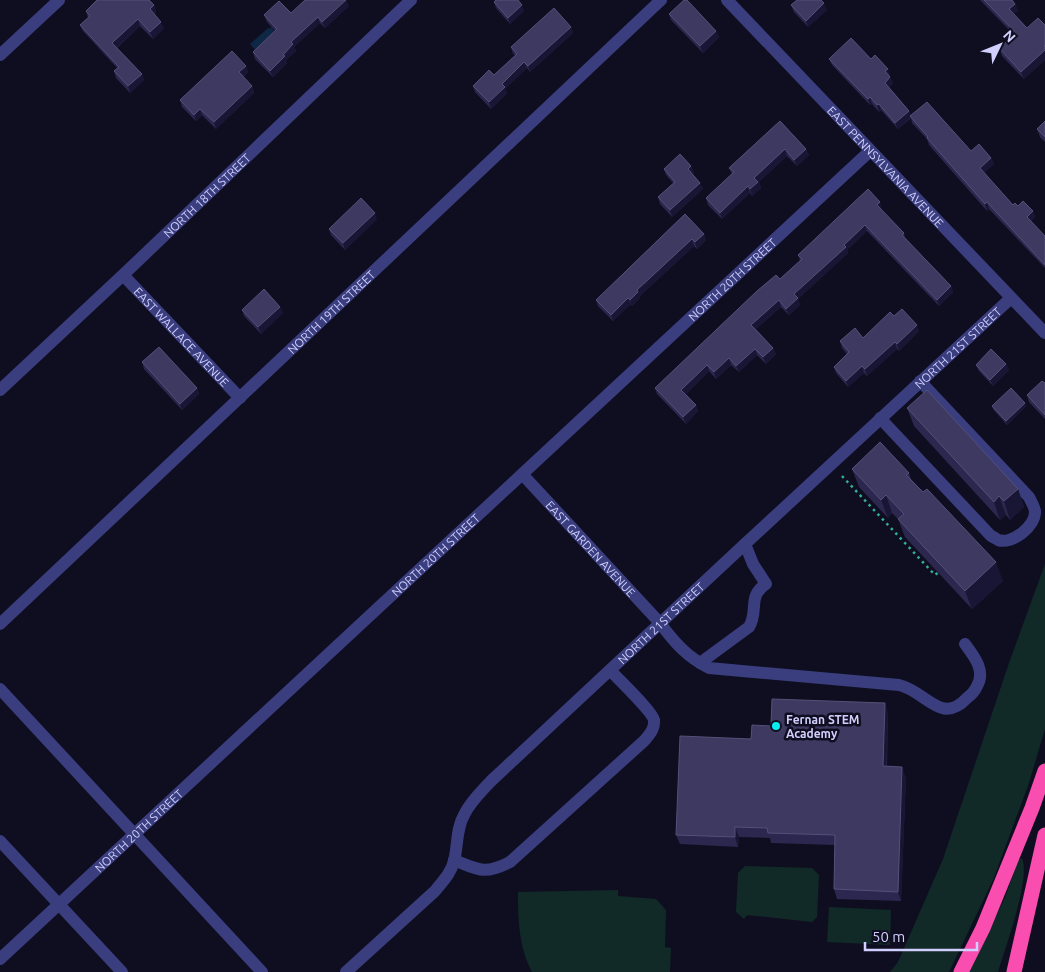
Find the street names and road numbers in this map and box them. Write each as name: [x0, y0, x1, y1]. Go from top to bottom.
street label: EAST PENNSYLVANIA AVENUE: [825, 103, 947, 230]
street label: NORTH 18TH STREET: [160, 150, 253, 240]
street label: NORTH 20TH STREET: [685, 235, 779, 323]
street label: NORTH 19TH STREET: [285, 267, 377, 356]
street label: EAST WALLACE AVENUE: [132, 284, 232, 389]
street label: NORTH 21ST STREET: [912, 304, 1004, 391]
street label: EAST GARDEN AVENUE: [544, 498, 639, 599]
street label: NORTH 20TH STREET: [389, 511, 482, 599]
street label: NORTH 21ST STREET: [615, 579, 707, 666]
street label: NORTH 20TH STREET: [92, 786, 185, 874]

